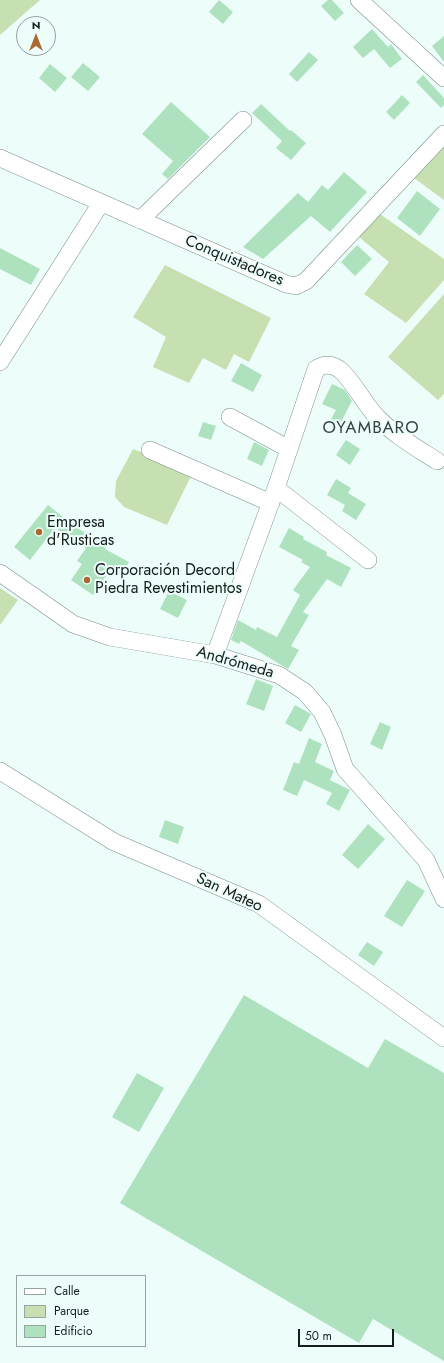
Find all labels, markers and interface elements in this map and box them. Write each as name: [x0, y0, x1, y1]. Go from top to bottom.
north arrow: [16, 16, 56, 56]
text: N: [32, 17, 40, 33]
street label: Conquistadores: [182, 232, 286, 290]
district label: OYAMBARO: [322, 419, 420, 439]
place label: Empresa d'Rusticas: [47, 513, 114, 551]
marker: Empresa d'Rusticas: [34, 527, 44, 537]
place label: Corporación Decord Piedra Revestimientos: [95, 561, 242, 599]
marker: Corporación Decord Piedra Revestimientos: [82, 575, 92, 585]
street label: Andrómeda: [194, 643, 276, 683]
street label: San Mateo: [193, 869, 265, 917]
legend: [16, 1275, 146, 1347]
text: Calle: [54, 1282, 80, 1300]
text: Parque: [54, 1302, 89, 1320]
scale bar: [300, 1321, 396, 1347]
text: Edificio: [54, 1322, 93, 1340]
text: 50 m: [305, 1327, 332, 1345]

